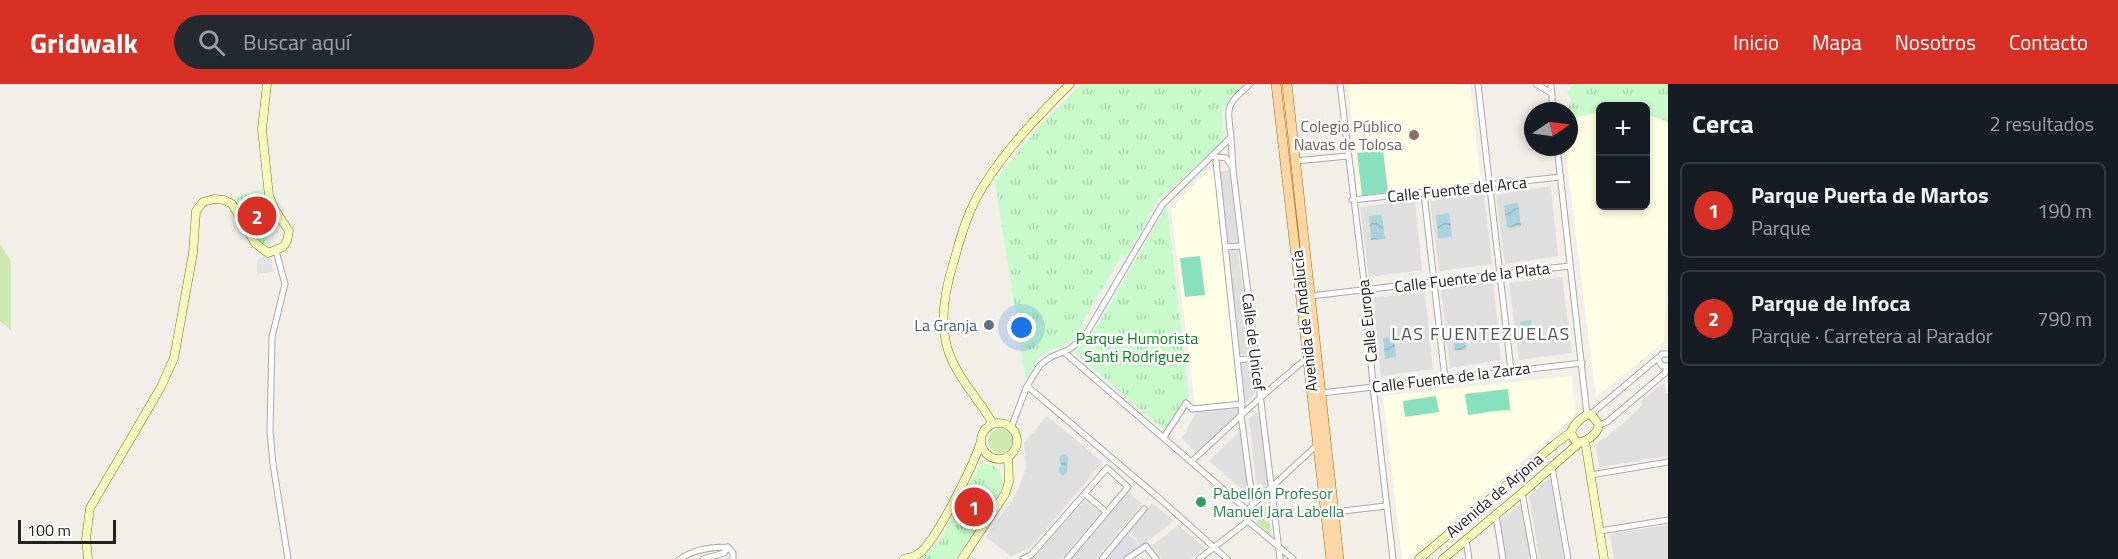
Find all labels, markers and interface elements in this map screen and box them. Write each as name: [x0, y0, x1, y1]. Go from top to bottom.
search box: [174, 15, 594, 69]
text: Gridwalk: [30, 21, 138, 64]
text: Buscar aquí: [243, 25, 351, 59]
icon: search: [195, 26, 228, 59]
text: Inicio: [1733, 26, 1779, 58]
text: Mapa: [1812, 26, 1862, 58]
text: Nosotros: [1895, 26, 1976, 58]
text: Contacto: [2009, 26, 2088, 58]
north arrow: [1524, 102, 1578, 156]
map controls: [1596, 102, 1650, 210]
button: +: [1596, 102, 1650, 156]
text: Cerca: [1692, 104, 1754, 143]
text: 2 resultados: [1990, 108, 2094, 139]
place label: Colegio Público Navas de Tolosa: [1294, 114, 1402, 156]
marker: Colegio Público Navas de Tolosa: [1407, 128, 1421, 142]
button: −: [1596, 156, 1650, 210]
street label: Calle Fuente del Arca: [1386, 170, 1528, 208]
text: Parque Puerta de Martos: [1751, 178, 1989, 212]
pin: 2: [238, 194, 276, 238]
text: 1: [1708, 195, 1719, 226]
text: 190 m: [2037, 195, 2092, 226]
text: Parque: [1751, 212, 1811, 243]
street label: Avenida de Andalucía: [1285, 249, 1323, 393]
street label: Calle Fuente de la Plata: [1393, 256, 1551, 298]
street label: Calle Europa: [1351, 278, 1383, 364]
text: Parque de Infoca: [1751, 286, 1911, 320]
street label: Calle de Unicef: [1236, 292, 1272, 393]
text: 2: [1708, 303, 1719, 334]
text: 790 m: [2037, 303, 2092, 334]
place label: La Granja: [914, 313, 977, 337]
your location: [1007, 313, 1036, 342]
marker: La Granja: [982, 318, 996, 332]
district label: LAS FUENTEZUELAS: [1391, 320, 1571, 347]
text: Parque · Carretera al Parador: [1751, 320, 1993, 351]
park label: Parque Humorista Santi Rodríguez: [1076, 326, 1198, 368]
street label: Calle Fuente de la Zarza: [1371, 355, 1531, 399]
street label: Avenida de Arjona: [1440, 447, 1548, 543]
place label: Pabellón Profesor Manuel Jara Labella: [1213, 481, 1344, 523]
pin: 1: [954, 484, 994, 530]
marker: Pabellón Profesor Manuel Jara Labella: [1194, 495, 1208, 509]
scale bar: [18, 517, 116, 544]
text: 100 m: [27, 518, 71, 542]

